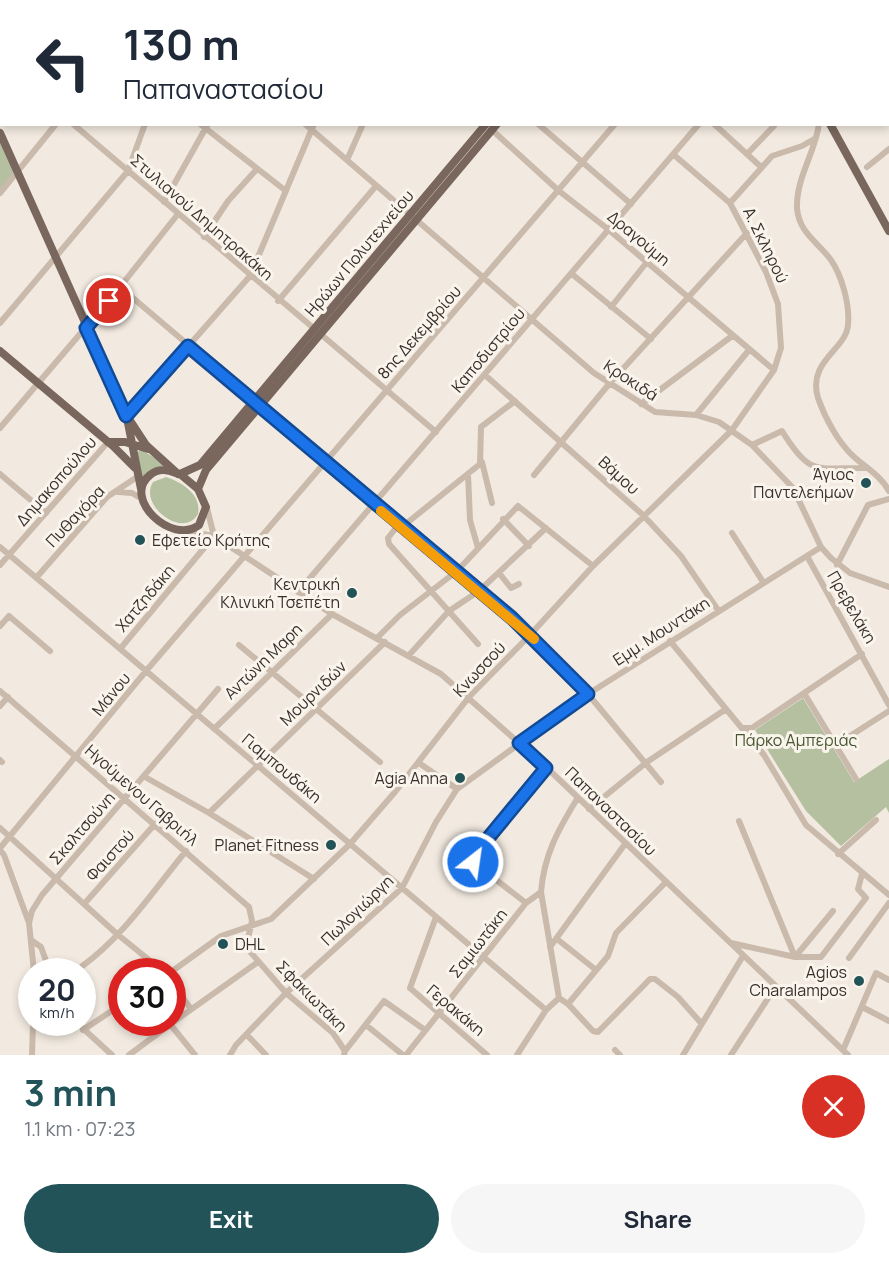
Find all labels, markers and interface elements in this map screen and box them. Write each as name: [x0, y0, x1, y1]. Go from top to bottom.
text: 130 m: [123, 15, 240, 73]
icon: left: [24, 24, 102, 102]
text: Παπαναστασίου: [123, 70, 324, 107]
street label: Στυλιανού Δημητρακάκη: [126, 149, 278, 285]
street label: Ηρώων Πολυτεχνείου: [300, 185, 418, 321]
street label: Α. Σκληρού: [738, 203, 794, 287]
street label: Δραγούμη: [603, 205, 675, 271]
pin: [83, 275, 134, 326]
street label: 8ης Δεκεμβρίου: [372, 280, 466, 384]
icon: arrive: [92, 284, 125, 317]
street label: Καποδιστρίου: [446, 303, 530, 397]
street label: Κροκιδά: [599, 354, 663, 406]
street label: Δημακοπούλου: [11, 432, 101, 530]
street label: Βάμου: [594, 451, 644, 499]
place label: Άγιος Παντελεήμων: [753, 463, 854, 503]
marker: Άγιος Παντελεήμων: [859, 476, 873, 490]
street label: Πυθαγόρα: [41, 480, 109, 552]
place label: Εφετείο Κρήτης: [152, 529, 270, 551]
marker: Εφετείο Κρήτης: [133, 533, 147, 547]
street label: Χατζηδάκη: [110, 560, 180, 636]
street label: Πρεβελάκη: [822, 567, 882, 647]
place label: Κεντρική Κλινική Τσεπέτη: [220, 573, 340, 613]
marker: Κεντρική Κλινική Τσεπέτη: [345, 586, 359, 600]
street label: Εμμ. Μουντάκη: [608, 591, 714, 671]
street label: Αντώνη Μαρη: [219, 618, 307, 704]
street label: Κνωσσού: [448, 637, 510, 701]
street label: Μουρνιδών: [275, 656, 351, 730]
street label: Μάνου: [87, 668, 135, 720]
street label: Γιαμπουδάκη: [237, 728, 327, 808]
park label: Πάρκο Αμπεριάς: [735, 729, 857, 751]
street label: Ηγούμενου Γαβριήλ: [80, 739, 204, 851]
street label: Παπαναστασίου: [561, 762, 661, 860]
place label: Agia Anna: [375, 767, 448, 789]
marker: Agia Anna: [453, 771, 467, 785]
street label: Σκαλτσούνη: [44, 787, 120, 869]
street label: Φαιστού: [81, 824, 139, 886]
position arrow: [441, 830, 505, 894]
place label: Planet Fitness: [215, 834, 319, 856]
marker: Planet Fitness: [324, 838, 338, 852]
street label: Πωλογιώργη: [316, 870, 398, 950]
street label: Σαμιωτάκη: [444, 904, 512, 982]
place label: DHL: [235, 933, 265, 955]
marker: DHL: [216, 937, 230, 951]
street label: Σφακιωτάκη: [272, 956, 352, 1036]
speed limit sign: 30: [108, 958, 186, 1036]
place label: Agios Charalampos: [749, 961, 847, 1001]
text: 20: [38, 969, 76, 1010]
marker: Agios Charalampos: [852, 974, 866, 988]
street label: Γερακάκη: [422, 979, 490, 1041]
text: km/h: [40, 1002, 74, 1023]
text: 3 min: [24, 1068, 117, 1117]
button: close: [802, 1075, 865, 1138]
text: 1.1 km · 07:23: [24, 1115, 136, 1142]
button: Exit: [24, 1184, 439, 1253]
button: Share: [451, 1184, 865, 1253]

